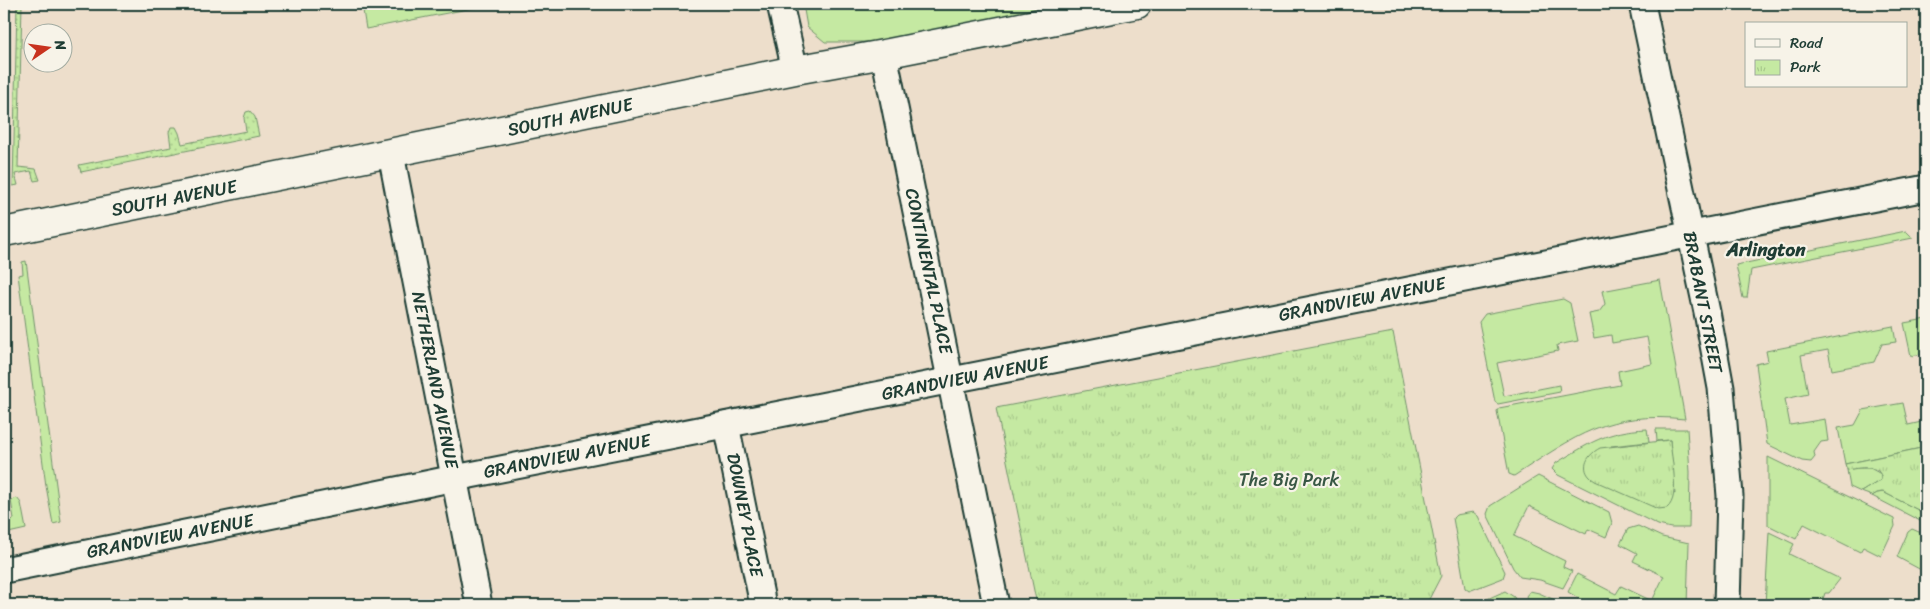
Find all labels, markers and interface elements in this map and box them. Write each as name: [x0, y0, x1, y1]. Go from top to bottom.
north arrow: [22, 22, 72, 72]
legend: [1745, 22, 1908, 88]
text: Road: [1790, 30, 1823, 56]
text: N: [47, 37, 74, 53]
text: Park: [1790, 54, 1821, 80]
street label: SOUTH AVENUE: [504, 88, 637, 146]
street label: SOUTH AVENUE: [108, 170, 241, 226]
street label: CONTINENTAL PLACE: [896, 185, 962, 358]
street label: BRABANT STREET: [1674, 229, 1733, 377]
district label: Arlington: [1725, 233, 1806, 266]
street label: GRANDVIEW AVENUE: [1276, 267, 1449, 331]
street label: NETHERLAND AVENUE: [402, 288, 468, 473]
street label: GRANDVIEW AVENUE: [879, 346, 1052, 410]
street label: GRANDVIEW AVENUE: [481, 424, 654, 488]
street label: DOWNEY PLACE: [717, 450, 773, 581]
park label: The Big Park: [1239, 464, 1339, 496]
street label: GRANDVIEW AVENUE: [84, 504, 257, 568]

